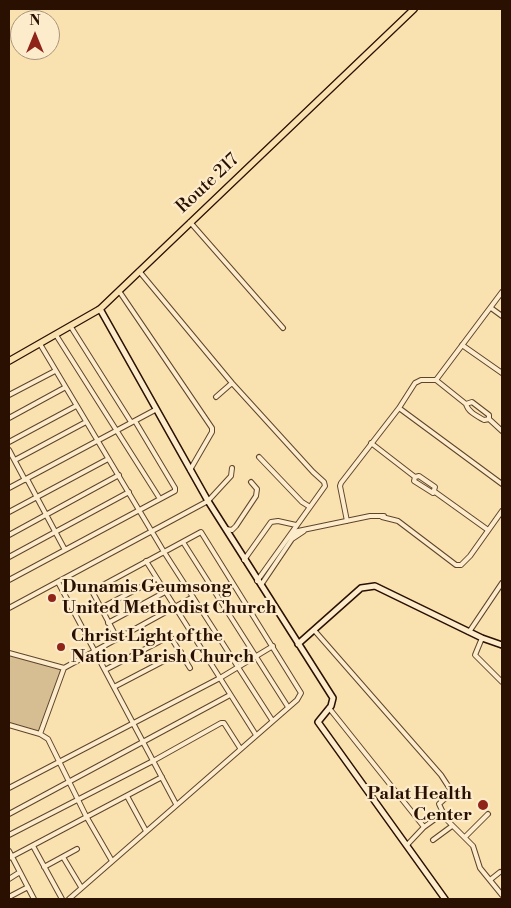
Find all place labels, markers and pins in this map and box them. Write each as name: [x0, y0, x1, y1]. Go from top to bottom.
place label: Dunamis Geumsong United Methodist Church: [62, 577, 277, 620]
marker: Dunamis Geumsong United Methodist Church: [46, 592, 58, 604]
place label: Christ Light of the Nation Parish Church: [71, 626, 254, 669]
marker: Christ Light of the Nation Parish Church: [55, 641, 67, 653]
place label: Palat Health Center: [367, 784, 472, 826]
marker: Palat Health Center: [476, 798, 490, 812]

